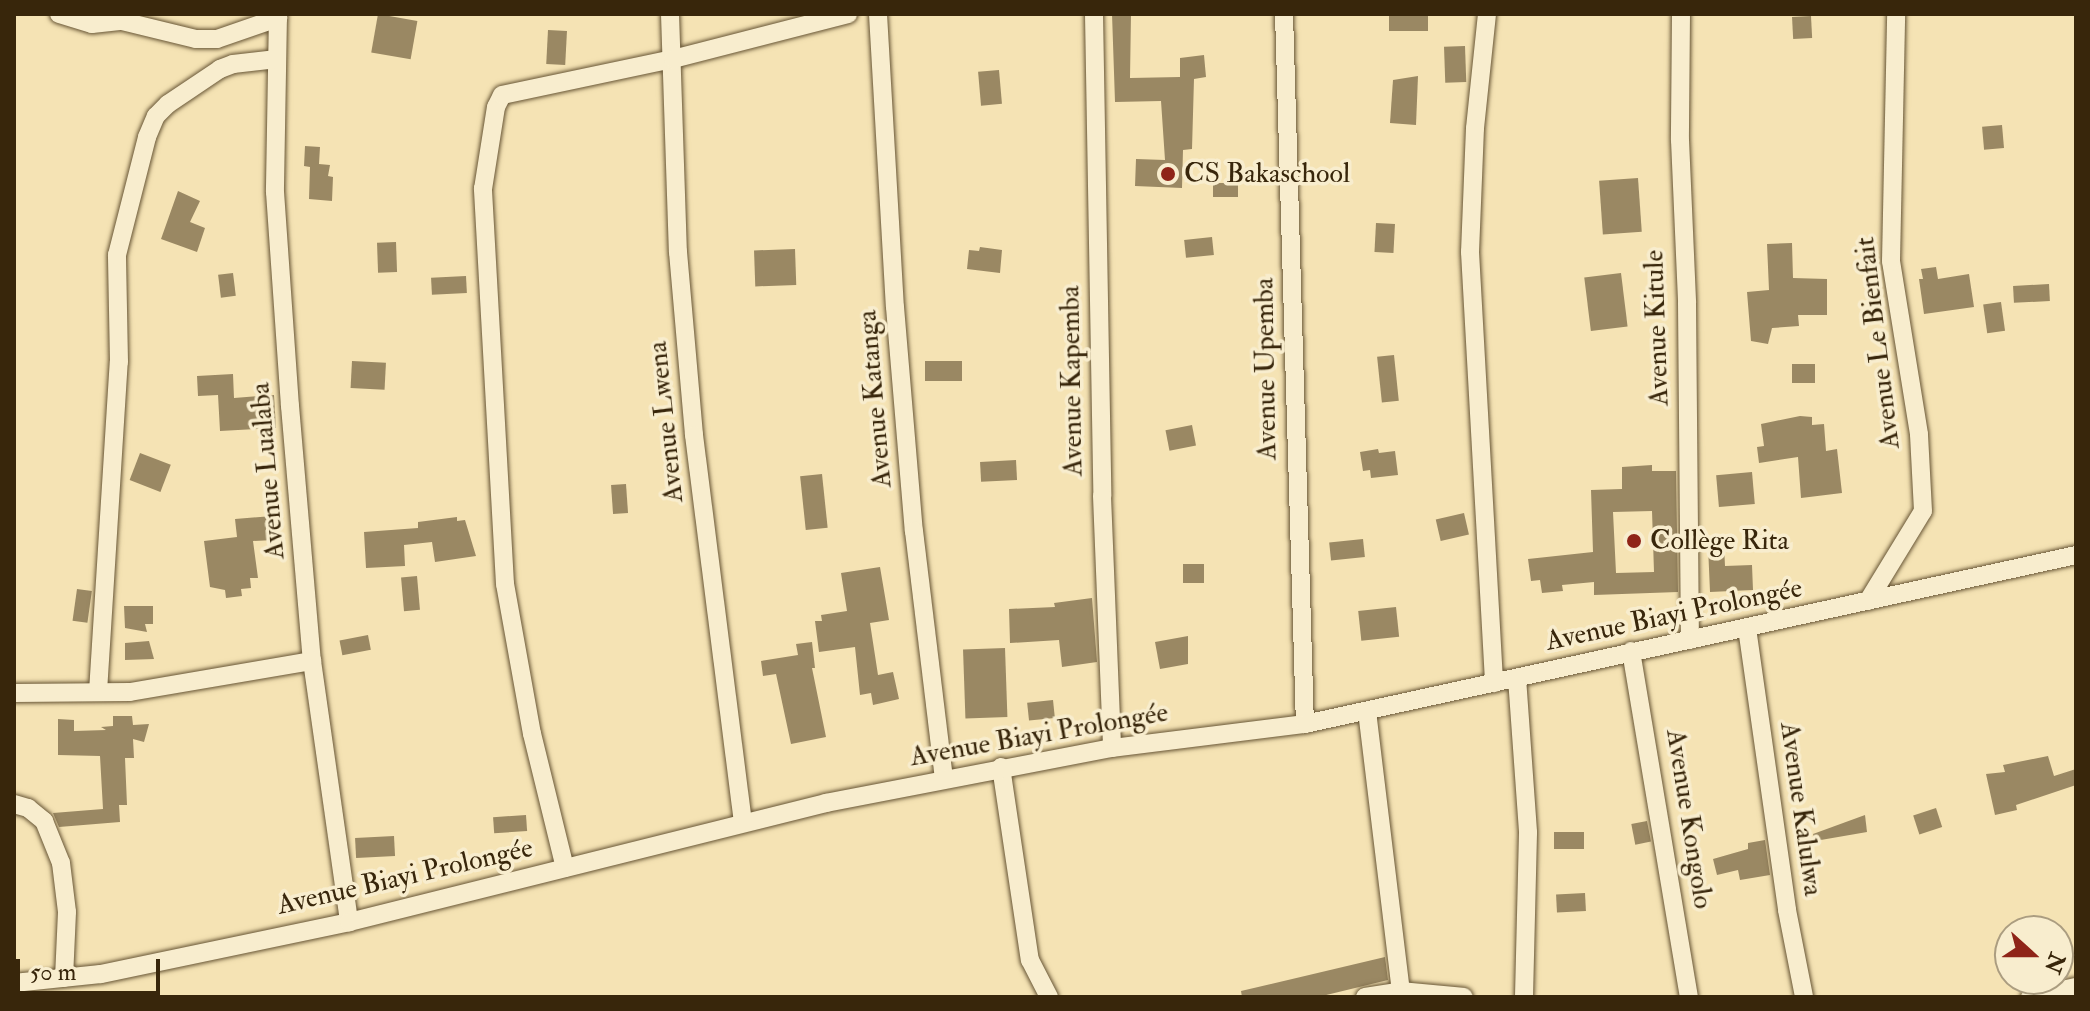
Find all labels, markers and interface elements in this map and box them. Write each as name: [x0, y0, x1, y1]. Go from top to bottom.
place label: CS Bakaschool: [1184, 157, 1350, 191]
marker: CS Bakaschool: [1159, 165, 1177, 183]
street label: Avenue Le Bienfait: [1848, 235, 1908, 451]
street label: Avenue Kitule: [1637, 249, 1677, 407]
street label: Avenue Upemba: [1248, 277, 1284, 461]
street label: Avenue Kapemba: [1054, 285, 1090, 477]
street label: Avenue Katanga: [850, 309, 900, 489]
street label: Avenue Lwena: [641, 340, 691, 504]
street label: Avenue Lualaba: [244, 381, 292, 561]
place label: Collège Rita: [1650, 524, 1789, 558]
marker: Collège Rita: [1625, 532, 1643, 550]
street label: Avenue Biayi Prolongée: [1543, 571, 1805, 659]
street label: Avenue Biayi Prolongée: [907, 696, 1171, 774]
street label: Avenue Kalulwa: [1772, 720, 1830, 898]
street label: Avenue Kongolo: [1658, 727, 1720, 911]
street label: Avenue Biayi Prolongée: [274, 831, 536, 923]
north arrow: [1994, 915, 2074, 995]
scale bar: [20, 943, 164, 993]
text: N: [2038, 949, 2071, 977]
text: 50 m: [30, 957, 76, 988]

